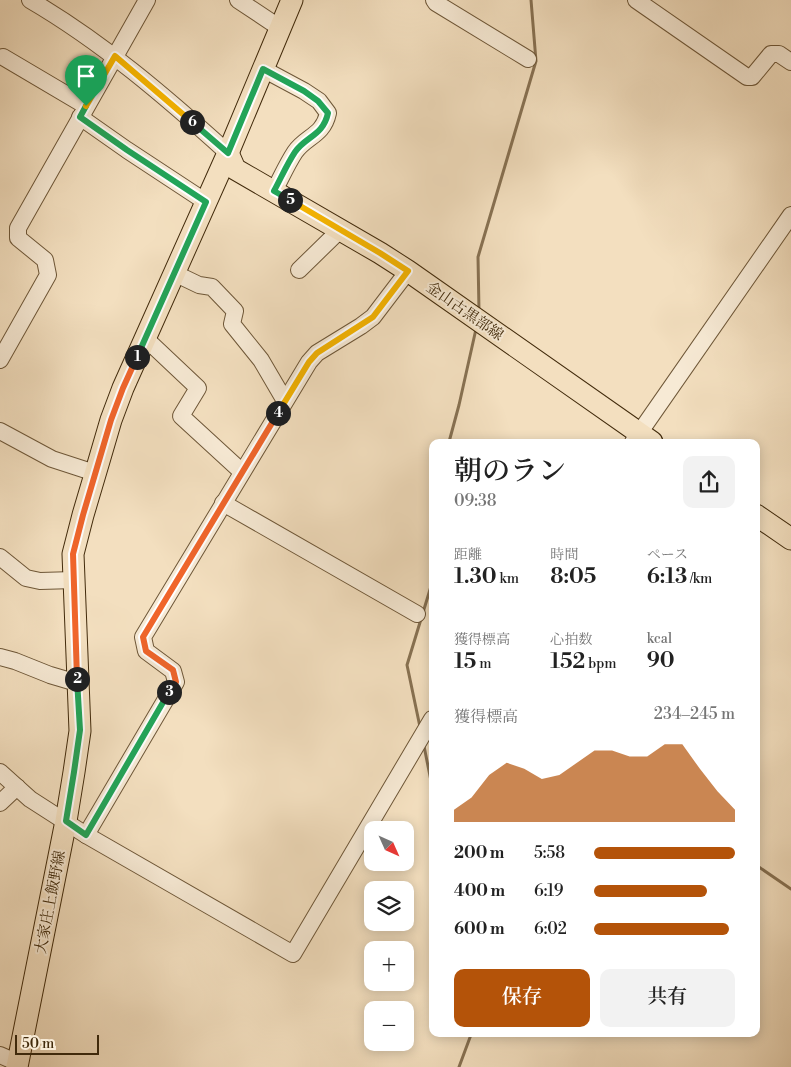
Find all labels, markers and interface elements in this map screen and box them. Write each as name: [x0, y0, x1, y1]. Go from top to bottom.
pin: [65, 55, 107, 106]
icon: arrive: [72, 62, 100, 90]
pin: 6: [180, 110, 204, 134]
text: 6: [188, 113, 197, 131]
pin: 5: [278, 188, 302, 212]
text: 5: [286, 191, 295, 209]
street label: 金山古黒部線: [422, 278, 507, 345]
pin: 1: [124, 344, 150, 370]
text: 1: [134, 348, 141, 366]
pin: 4: [266, 400, 290, 426]
text: 4: [274, 404, 283, 422]
text: 朝のラン: [454, 454, 566, 489]
button: share: [683, 456, 735, 508]
text: 09:38: [454, 491, 497, 511]
text: 距離: [454, 546, 482, 564]
text: 時間: [550, 546, 578, 564]
text: ペース: [647, 546, 688, 564]
text: 1.30: [454, 564, 497, 590]
text: 8:05: [550, 564, 596, 590]
text: 6:13: [647, 564, 687, 590]
text: km: [497, 570, 519, 588]
text: /km: [687, 570, 712, 588]
text: kcal: [647, 630, 672, 648]
text: 獲得標高: [454, 631, 510, 649]
text: 心拍数: [550, 631, 592, 649]
text: 90: [647, 648, 675, 674]
text: 15: [454, 649, 476, 675]
text: 152: [550, 649, 585, 675]
text: m: [476, 655, 491, 673]
text: bpm: [585, 655, 617, 673]
pin: 2: [64, 666, 90, 692]
text: 2: [73, 670, 82, 688]
pin: 3: [156, 680, 182, 704]
text: 3: [165, 683, 174, 701]
text: 234–245 m: [654, 704, 735, 724]
text: 獲得標高: [454, 707, 518, 727]
north arrow: [364, 821, 414, 871]
map controls: [364, 821, 414, 1051]
text: 200 m: [454, 843, 504, 863]
text: 5:58: [534, 843, 565, 863]
street label: 大家庄上飯野線: [31, 849, 70, 955]
button: layers: [364, 881, 414, 931]
text: 400 m: [454, 881, 505, 901]
text: 6:19: [534, 881, 563, 901]
text: 600 m: [454, 919, 504, 939]
text: 6:02: [534, 919, 567, 939]
button: +: [364, 941, 414, 991]
button: 保存: [454, 969, 590, 1027]
button: 共有: [600, 969, 735, 1027]
button: −: [364, 1001, 414, 1051]
scale bar: [15, 1032, 99, 1055]
text: 50 m: [22, 1035, 54, 1053]

